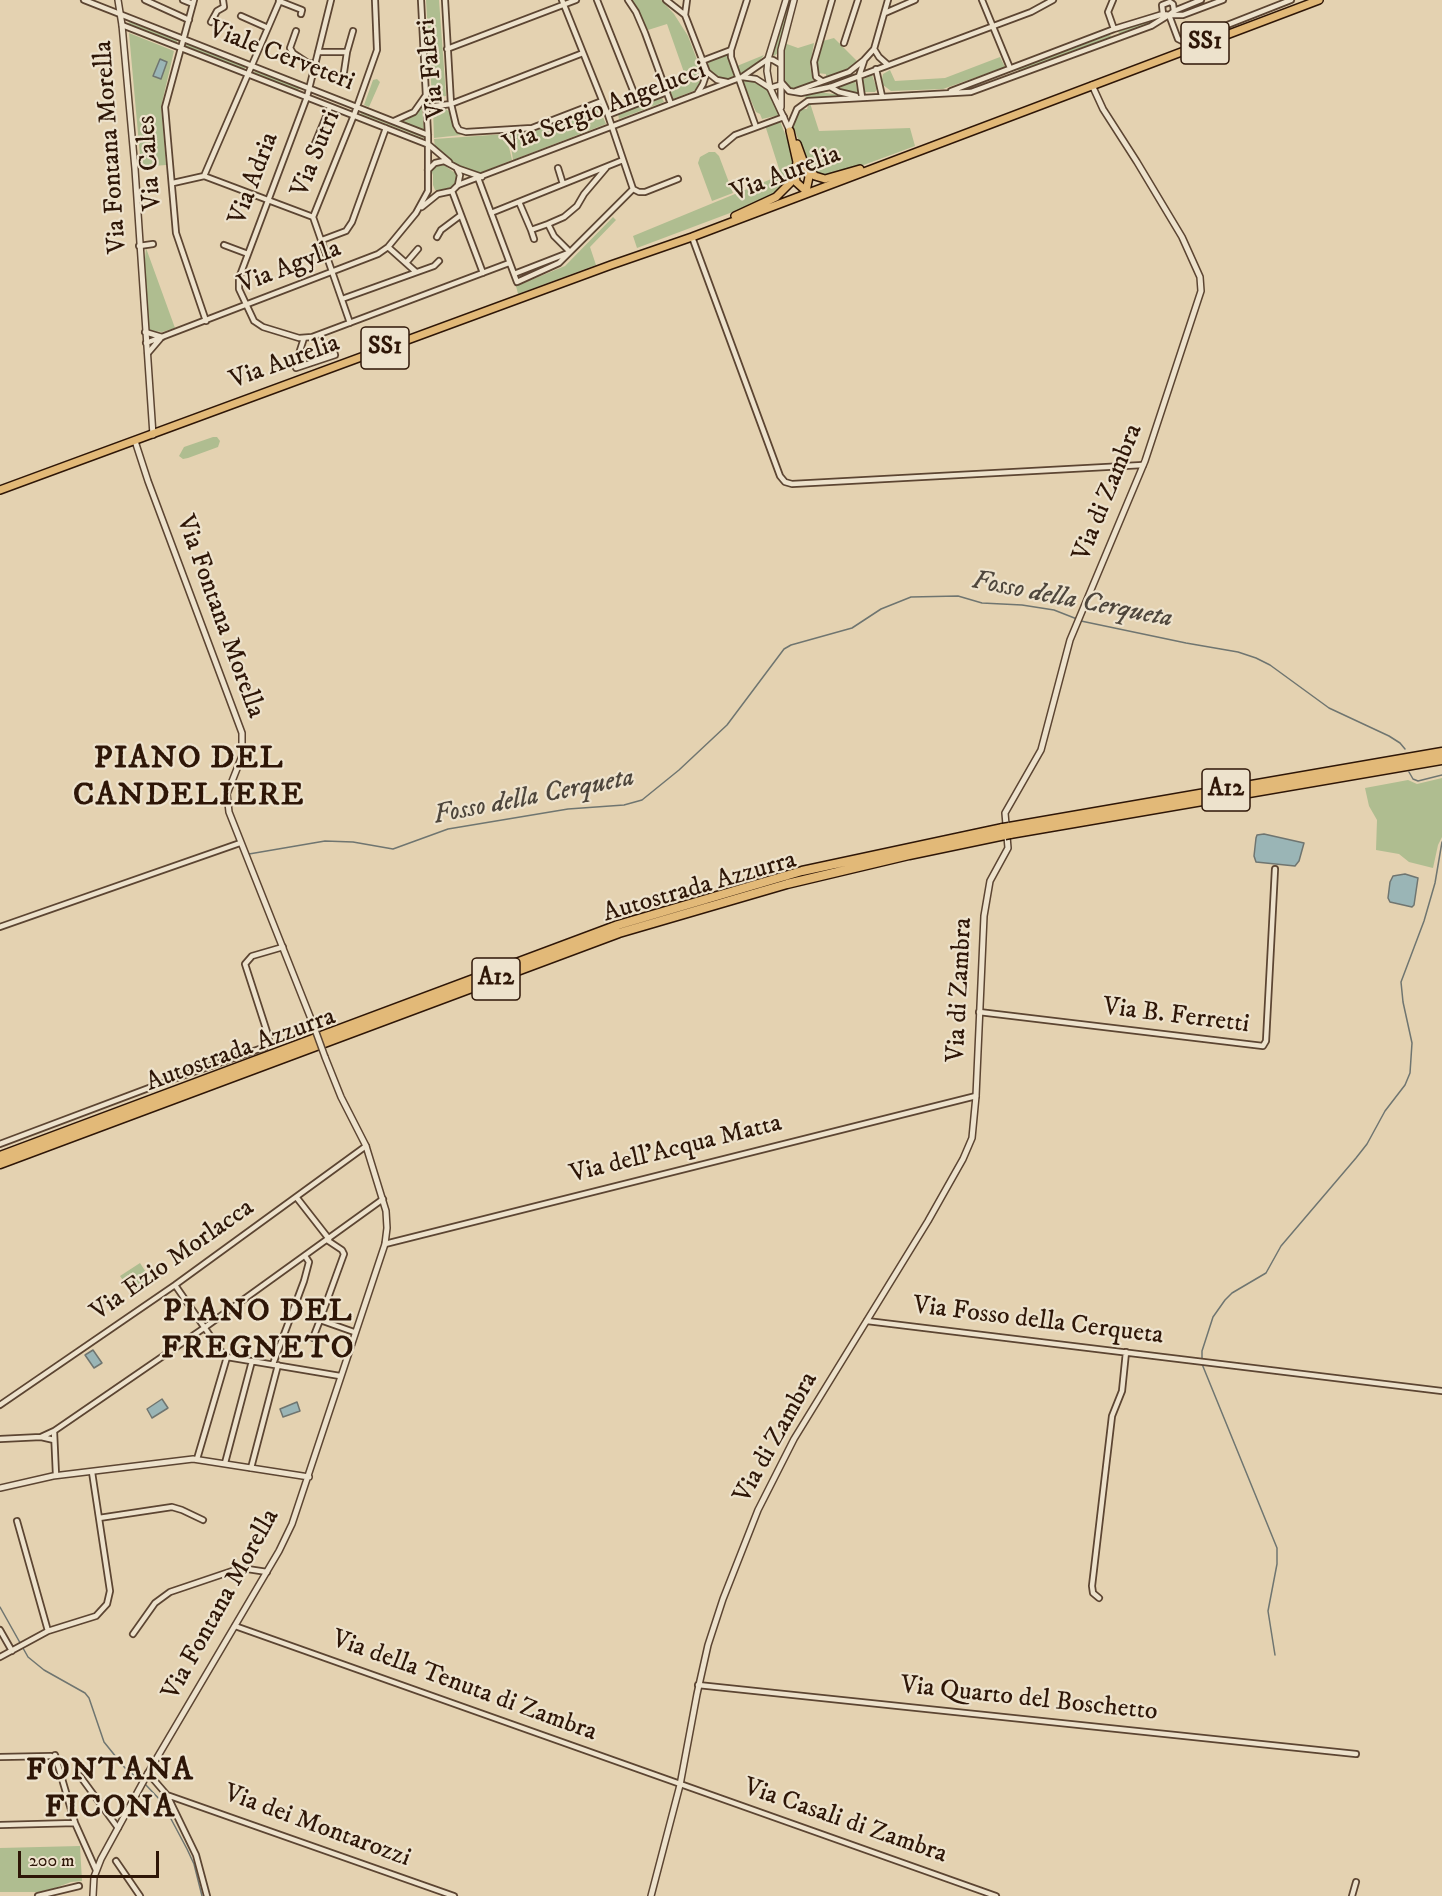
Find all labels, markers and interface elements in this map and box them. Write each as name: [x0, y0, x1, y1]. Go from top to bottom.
street label: Viale Cerveteri: [204, 15, 358, 99]
street label: Via Faleri: [412, 17, 454, 121]
road number: SS1: [1181, 22, 1229, 64]
street label: Via Fontana Morella: [89, 39, 135, 255]
street label: Via Sergio Angelucci: [499, 56, 711, 162]
street label: Via Sutri: [286, 106, 348, 202]
street label: Via Cales: [132, 114, 170, 212]
street label: Via Adria: [223, 128, 287, 230]
street label: Via Aurelia: [727, 140, 845, 210]
street label: Via Agylla: [234, 234, 346, 302]
road number: SS1: [361, 327, 409, 369]
street label: Via Aurelia: [226, 329, 344, 397]
street label: Via di Zambra: [1067, 420, 1151, 566]
street label: Via Fontana Morella: [168, 511, 270, 723]
water label: Fosso della Cerqueta: [969, 566, 1175, 636]
district label: PIANO DEL CANDELIERE: [73, 741, 305, 816]
water label: Fosso della Cerqueta: [431, 763, 637, 833]
road number: A12: [1202, 769, 1250, 811]
street label: Autostrada Azzurra: [600, 846, 800, 930]
street label: Via di Zambra: [942, 917, 980, 1063]
road number: A12: [472, 958, 520, 1000]
street label: Via B. Ferretti: [1101, 993, 1251, 1041]
street label: Autostrada Azzurra: [142, 1002, 340, 1100]
street label: Via dell'Acqua Matta: [567, 1109, 785, 1191]
street label: Via Ezio Morlacca: [85, 1193, 261, 1329]
street label: Via Fosso della Cerqueta: [911, 1291, 1165, 1353]
district label: PIANO DEL FREGNETO: [161, 1294, 355, 1369]
street label: Via di Zambra: [728, 1367, 826, 1509]
street label: Via Fontana Morella: [157, 1504, 287, 1706]
street label: Via della Tenuta di Zambra: [327, 1625, 601, 1749]
street label: Via Quarto del Boschetto: [899, 1671, 1159, 1729]
district label: FONTANA FICONA: [26, 1753, 194, 1828]
street label: Via Casali di Zambra: [739, 1773, 951, 1871]
street label: Via dei Montarozzi: [220, 1779, 414, 1875]
scale bar: [21, 1839, 162, 1877]
text: 200 m: [29, 1850, 75, 1872]

